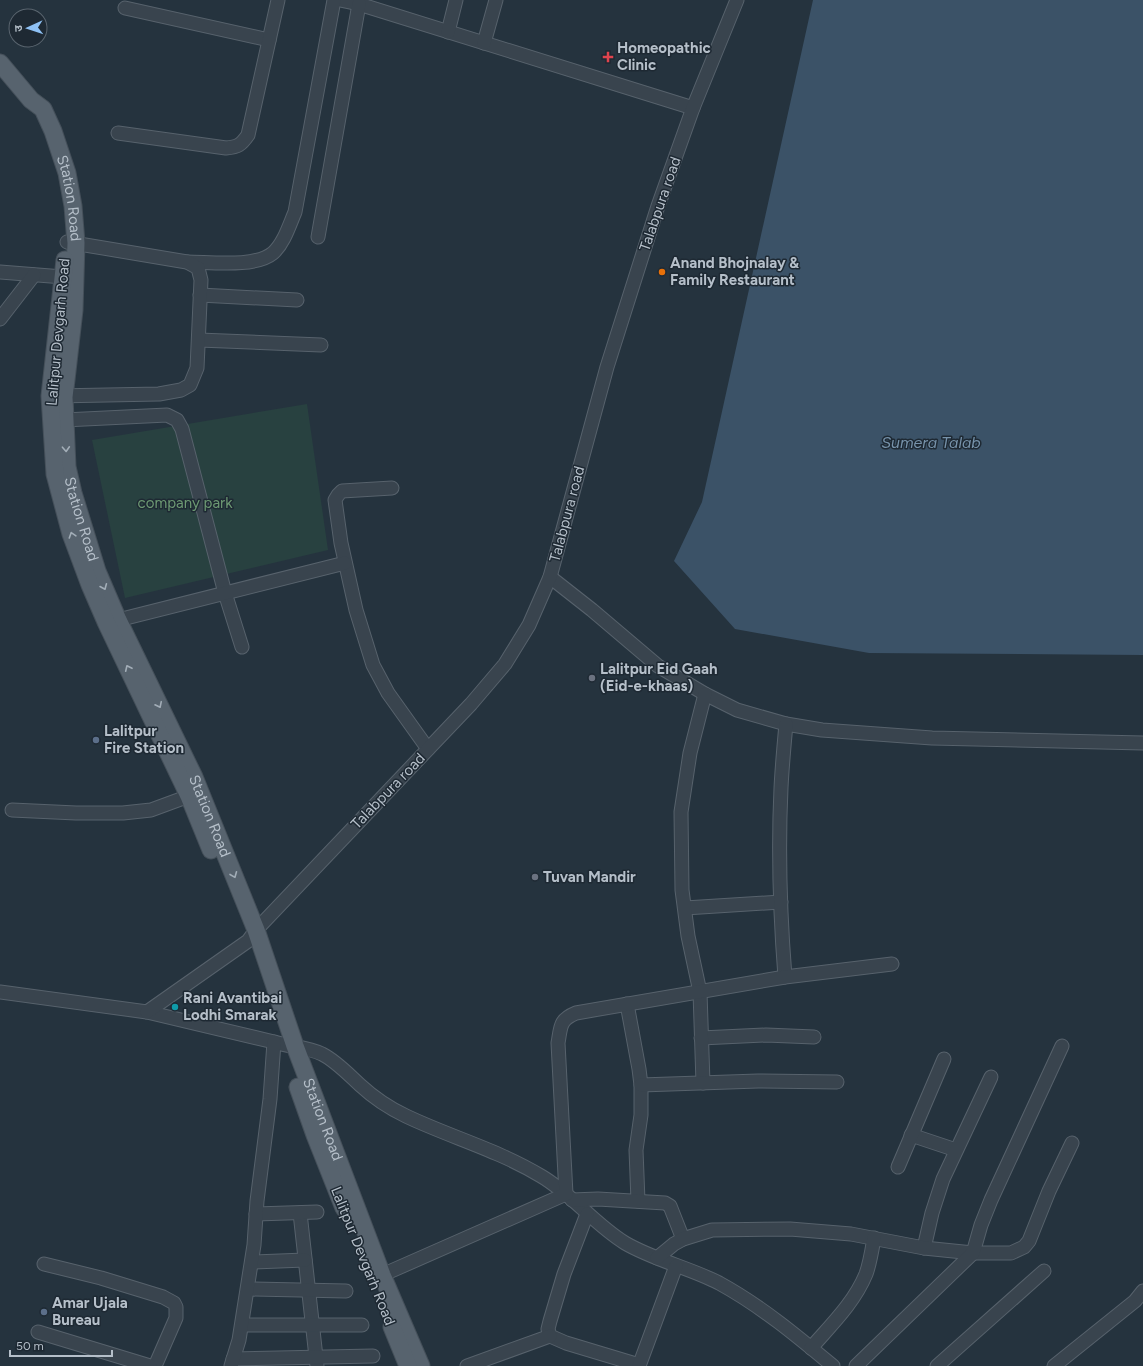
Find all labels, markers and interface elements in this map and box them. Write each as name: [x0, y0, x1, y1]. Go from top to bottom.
north arrow: [8, 8, 48, 48]
text: उ: [12, 24, 25, 32]
place label: Homeopathic Clinic: [617, 39, 711, 74]
marker: Homeopathic Clinic: [602, 51, 614, 63]
street label: Station Road: [53, 153, 85, 242]
street label: Talabpura road: [635, 154, 685, 254]
place label: Anand Bhojnalay & Family Restaurant: [670, 254, 799, 289]
street label: Lalitpur Devgarh Road: [43, 258, 73, 406]
marker: Anand Bhojnalay & Family Restaurant: [657, 267, 667, 277]
water label: Sumera Talab: [881, 433, 981, 452]
one-way arrow: [61, 446, 70, 452]
street label: Talabpura road: [546, 464, 588, 564]
street label: Station Road: [61, 475, 102, 563]
park label: company park: [138, 494, 233, 512]
one-way arrow: [68, 532, 77, 539]
one-way arrow: [99, 582, 107, 590]
place label: Lalitpur Eid Gaah (Eid-e-khaas): [600, 660, 717, 695]
one-way arrow: [125, 664, 132, 672]
marker: Lalitpur Eid Gaah (Eid-e-khaas): [587, 673, 597, 683]
one-way arrow: [154, 700, 162, 708]
place label: Lalitpur Fire Station: [104, 722, 184, 757]
marker: Lalitpur Fire Station: [91, 735, 101, 745]
street label: Talabpura road: [347, 749, 429, 833]
street label: Station Road: [185, 772, 234, 860]
place label: Tuvan Mandir: [543, 868, 636, 886]
one-way arrow: [229, 871, 237, 878]
marker: Tuvan Mandir: [530, 872, 540, 882]
place label: Rani Avantibai Lodhi Smarak: [183, 989, 282, 1024]
marker: Rani Avantibai Lodhi Smarak: [170, 1002, 180, 1012]
street label: Station Road: [299, 1075, 347, 1163]
street label: Lalitpur Devgarh Road: [327, 1184, 399, 1328]
place label: Amar Ujala Bureau: [52, 1294, 128, 1329]
marker: Amar Ujala Bureau: [39, 1307, 49, 1317]
scale bar: [10, 1332, 112, 1358]
text: 50 m: [16, 1339, 44, 1353]

